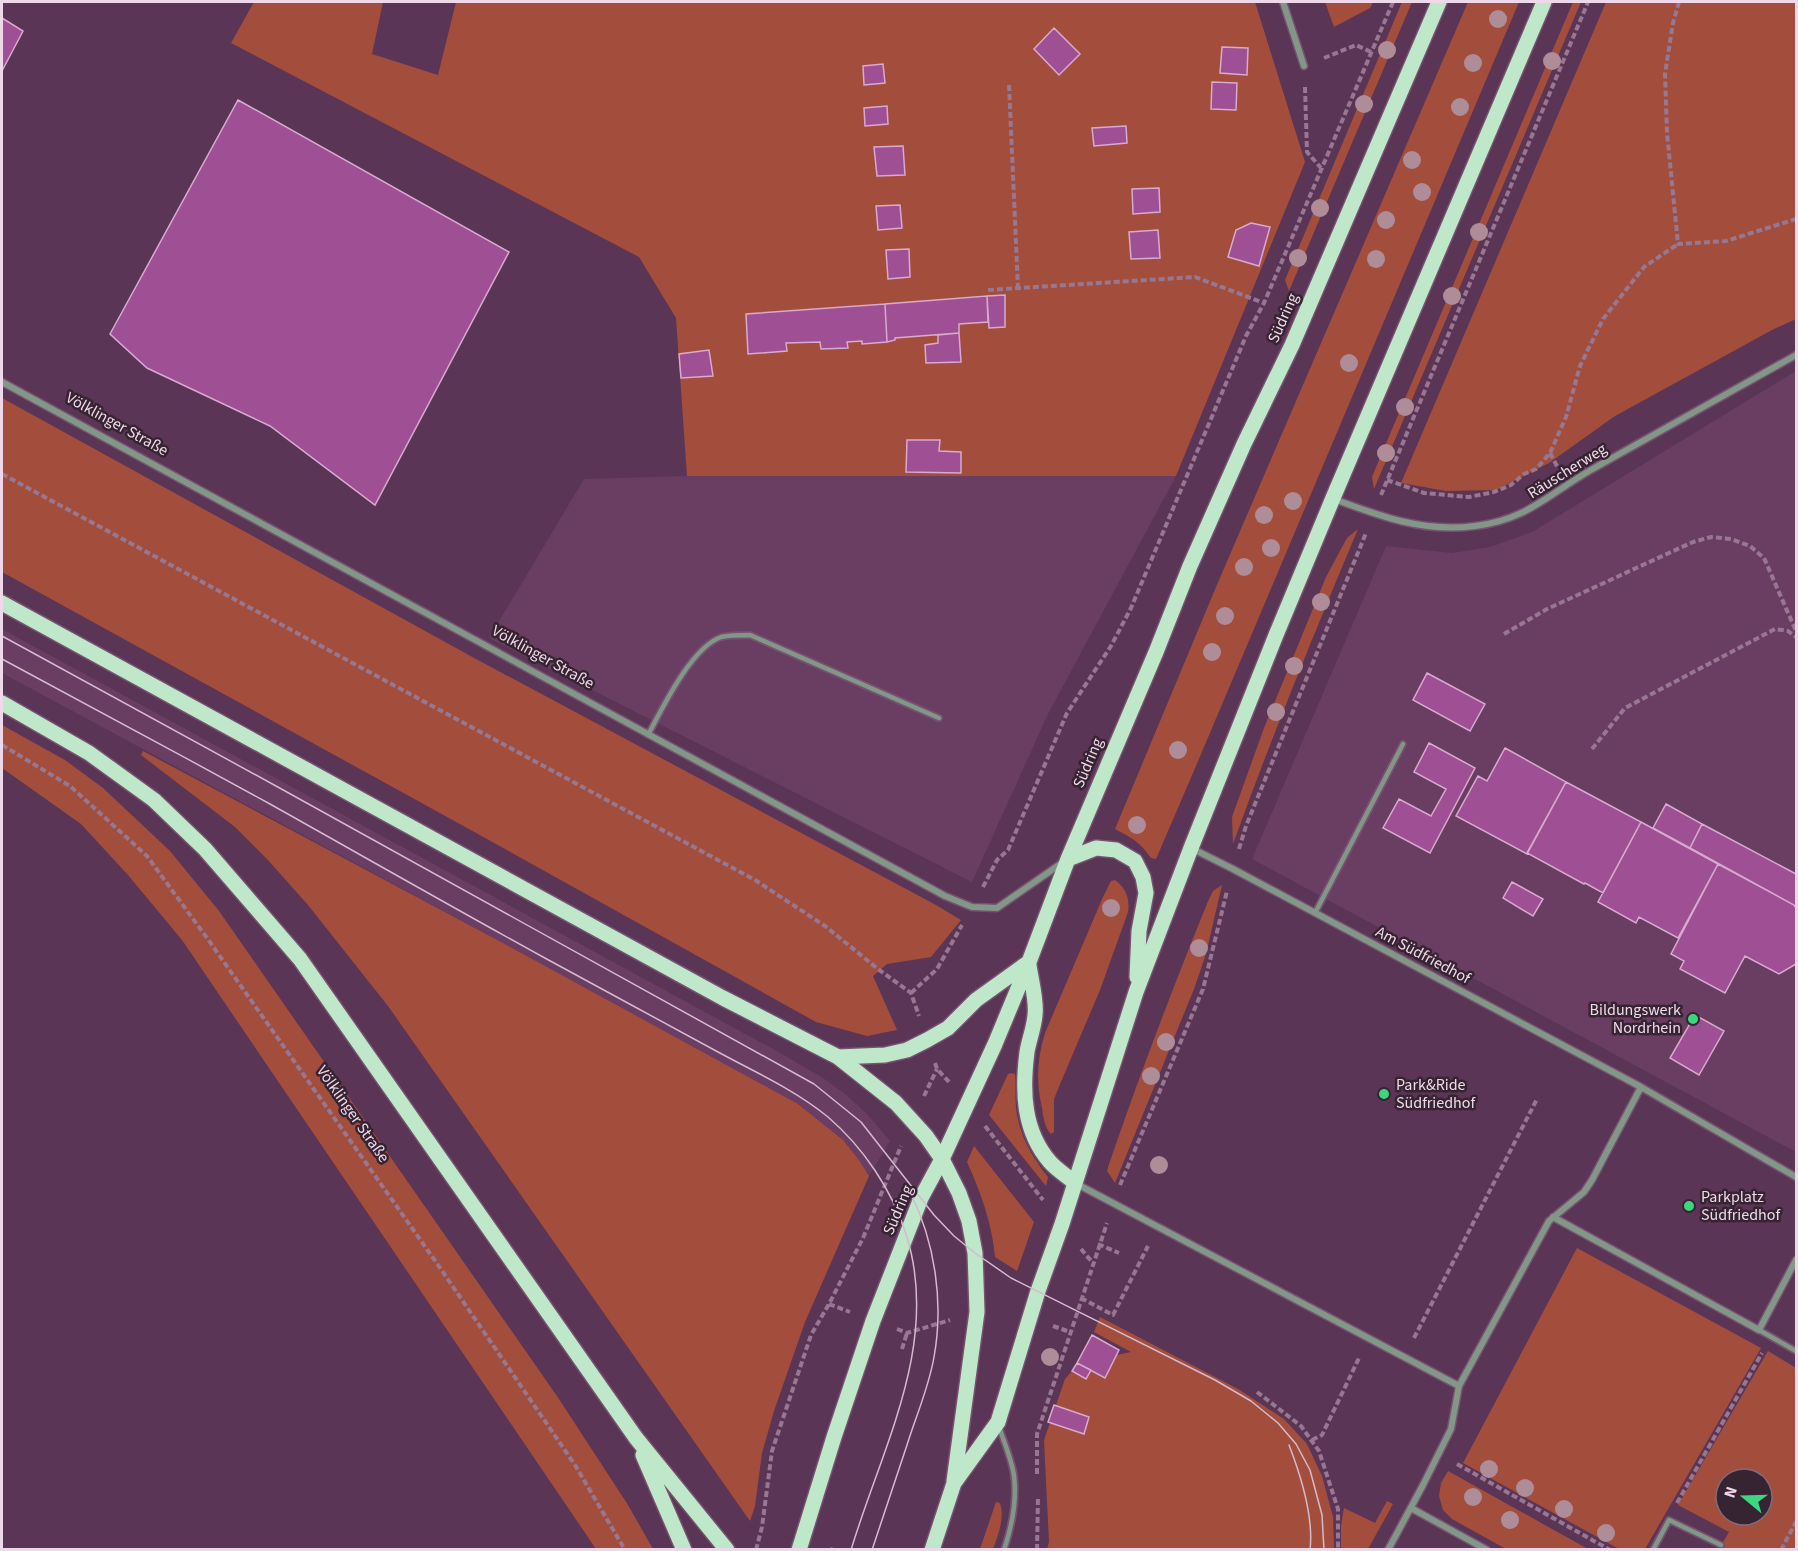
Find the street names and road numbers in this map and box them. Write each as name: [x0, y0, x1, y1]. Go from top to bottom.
street label: Südring: [1262, 290, 1304, 346]
street label: Völklinger Straße: [62, 387, 172, 461]
street label: Räuscherweg: [1523, 438, 1611, 504]
street label: Völklinger Straße: [488, 620, 598, 694]
street label: Südring: [1068, 735, 1108, 791]
street label: Am Südfriedhof: [1372, 921, 1475, 990]
street label: Völklinger Straße: [311, 1061, 395, 1167]
street label: Südring: [878, 1182, 918, 1238]

